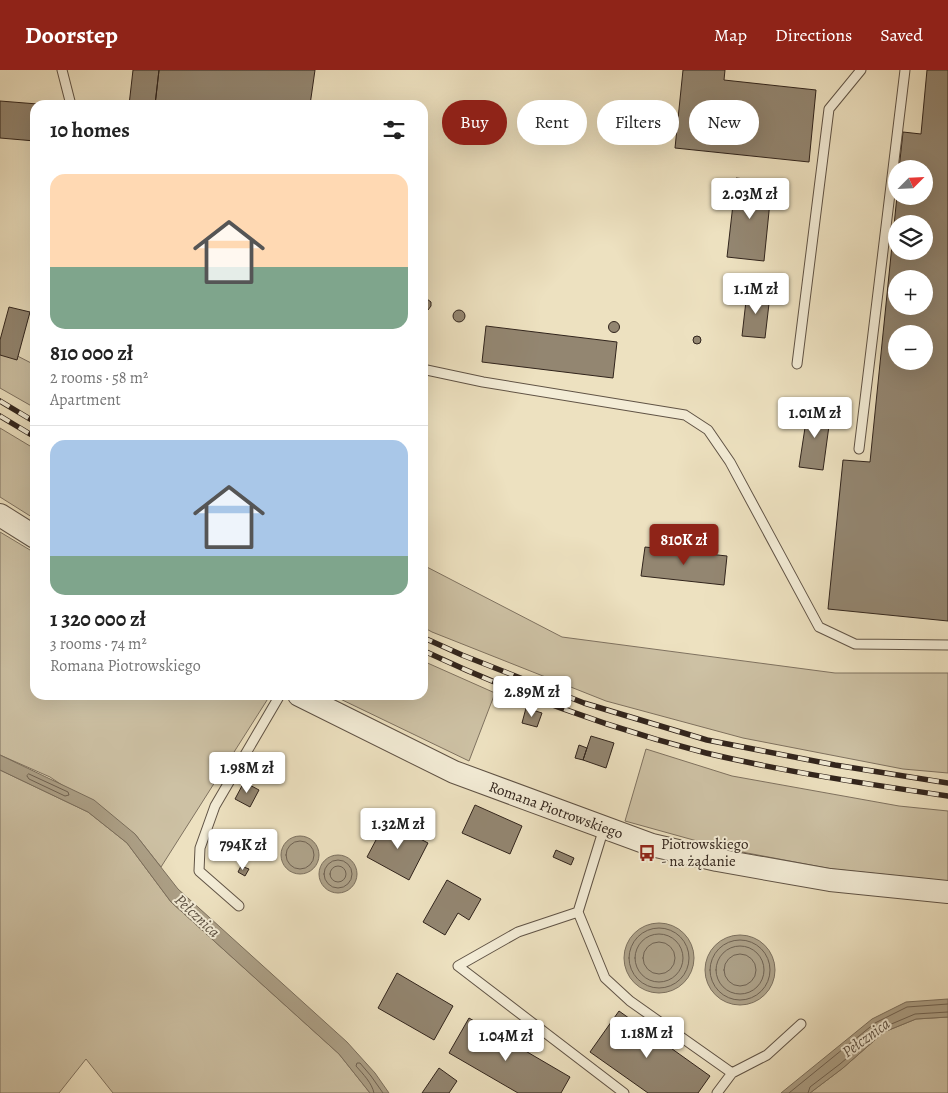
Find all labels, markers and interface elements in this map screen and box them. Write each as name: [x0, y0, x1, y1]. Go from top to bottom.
text: Doorstep: [25, 19, 118, 51]
text: Map: [714, 23, 747, 47]
text: Directions: [775, 23, 852, 47]
text: Saved: [880, 23, 923, 47]
chip: Buy: [442, 100, 507, 145]
chip: Rent: [517, 100, 587, 145]
chip: Filters: [597, 100, 679, 145]
chip: New: [689, 100, 759, 145]
text: 10 homes: [50, 116, 130, 144]
icon: filters: [380, 116, 408, 144]
north arrow: [888, 160, 932, 205]
map controls: [888, 160, 933, 370]
pin: 2.03M zł: [698, 178, 802, 220]
text: 2.03M zł: [722, 183, 778, 205]
icon: home: [184, 207, 274, 297]
button: layers: [888, 215, 933, 260]
button: +: [888, 270, 933, 315]
pin: 1.1M zł: [710, 272, 802, 315]
text: 1.1M zł: [734, 278, 778, 300]
button: −: [888, 325, 933, 370]
text: 810 000 zł: [50, 339, 133, 367]
text: 2 rooms · 58 m²: [50, 367, 148, 389]
text: Apartment: [50, 389, 121, 411]
pin: 1.01M zł: [763, 396, 867, 439]
text: 1.01M zł: [789, 402, 841, 424]
icon: home: [184, 472, 274, 562]
pin: 810K zł: [638, 524, 730, 566]
text: 810K zł: [661, 529, 707, 551]
text: 1 320 000 zł: [50, 605, 146, 633]
text: 3 rooms · 74 m²: [50, 633, 147, 655]
text: Romana Piotrowskiego: [50, 655, 201, 677]
pin: 2.89M zł: [480, 676, 584, 718]
text: 2.89M zł: [504, 681, 560, 703]
pin: 1.98M zł: [195, 752, 299, 794]
text: 1.98M zł: [220, 757, 274, 779]
street label: Romana Piotrowskiego: [486, 776, 626, 844]
pin: 1.32M zł: [346, 808, 450, 850]
text: 1.32M zł: [371, 813, 425, 835]
pin: 794K zł: [197, 828, 289, 871]
text: 794K zł: [219, 834, 267, 856]
place label: Piotrowskiego - na żądanie: [661, 834, 748, 871]
bus stop icon: Piotrowskiego - na żądanie: [637, 843, 657, 863]
water label: Pełcznica: [170, 889, 225, 943]
water label: Pełcznica: [837, 1013, 895, 1063]
pin: 1.18M zł: [595, 1016, 699, 1059]
pin: 1.04M zł: [454, 1020, 558, 1062]
text: 1.18M zł: [621, 1022, 673, 1044]
text: 1.04M zł: [479, 1025, 533, 1047]

